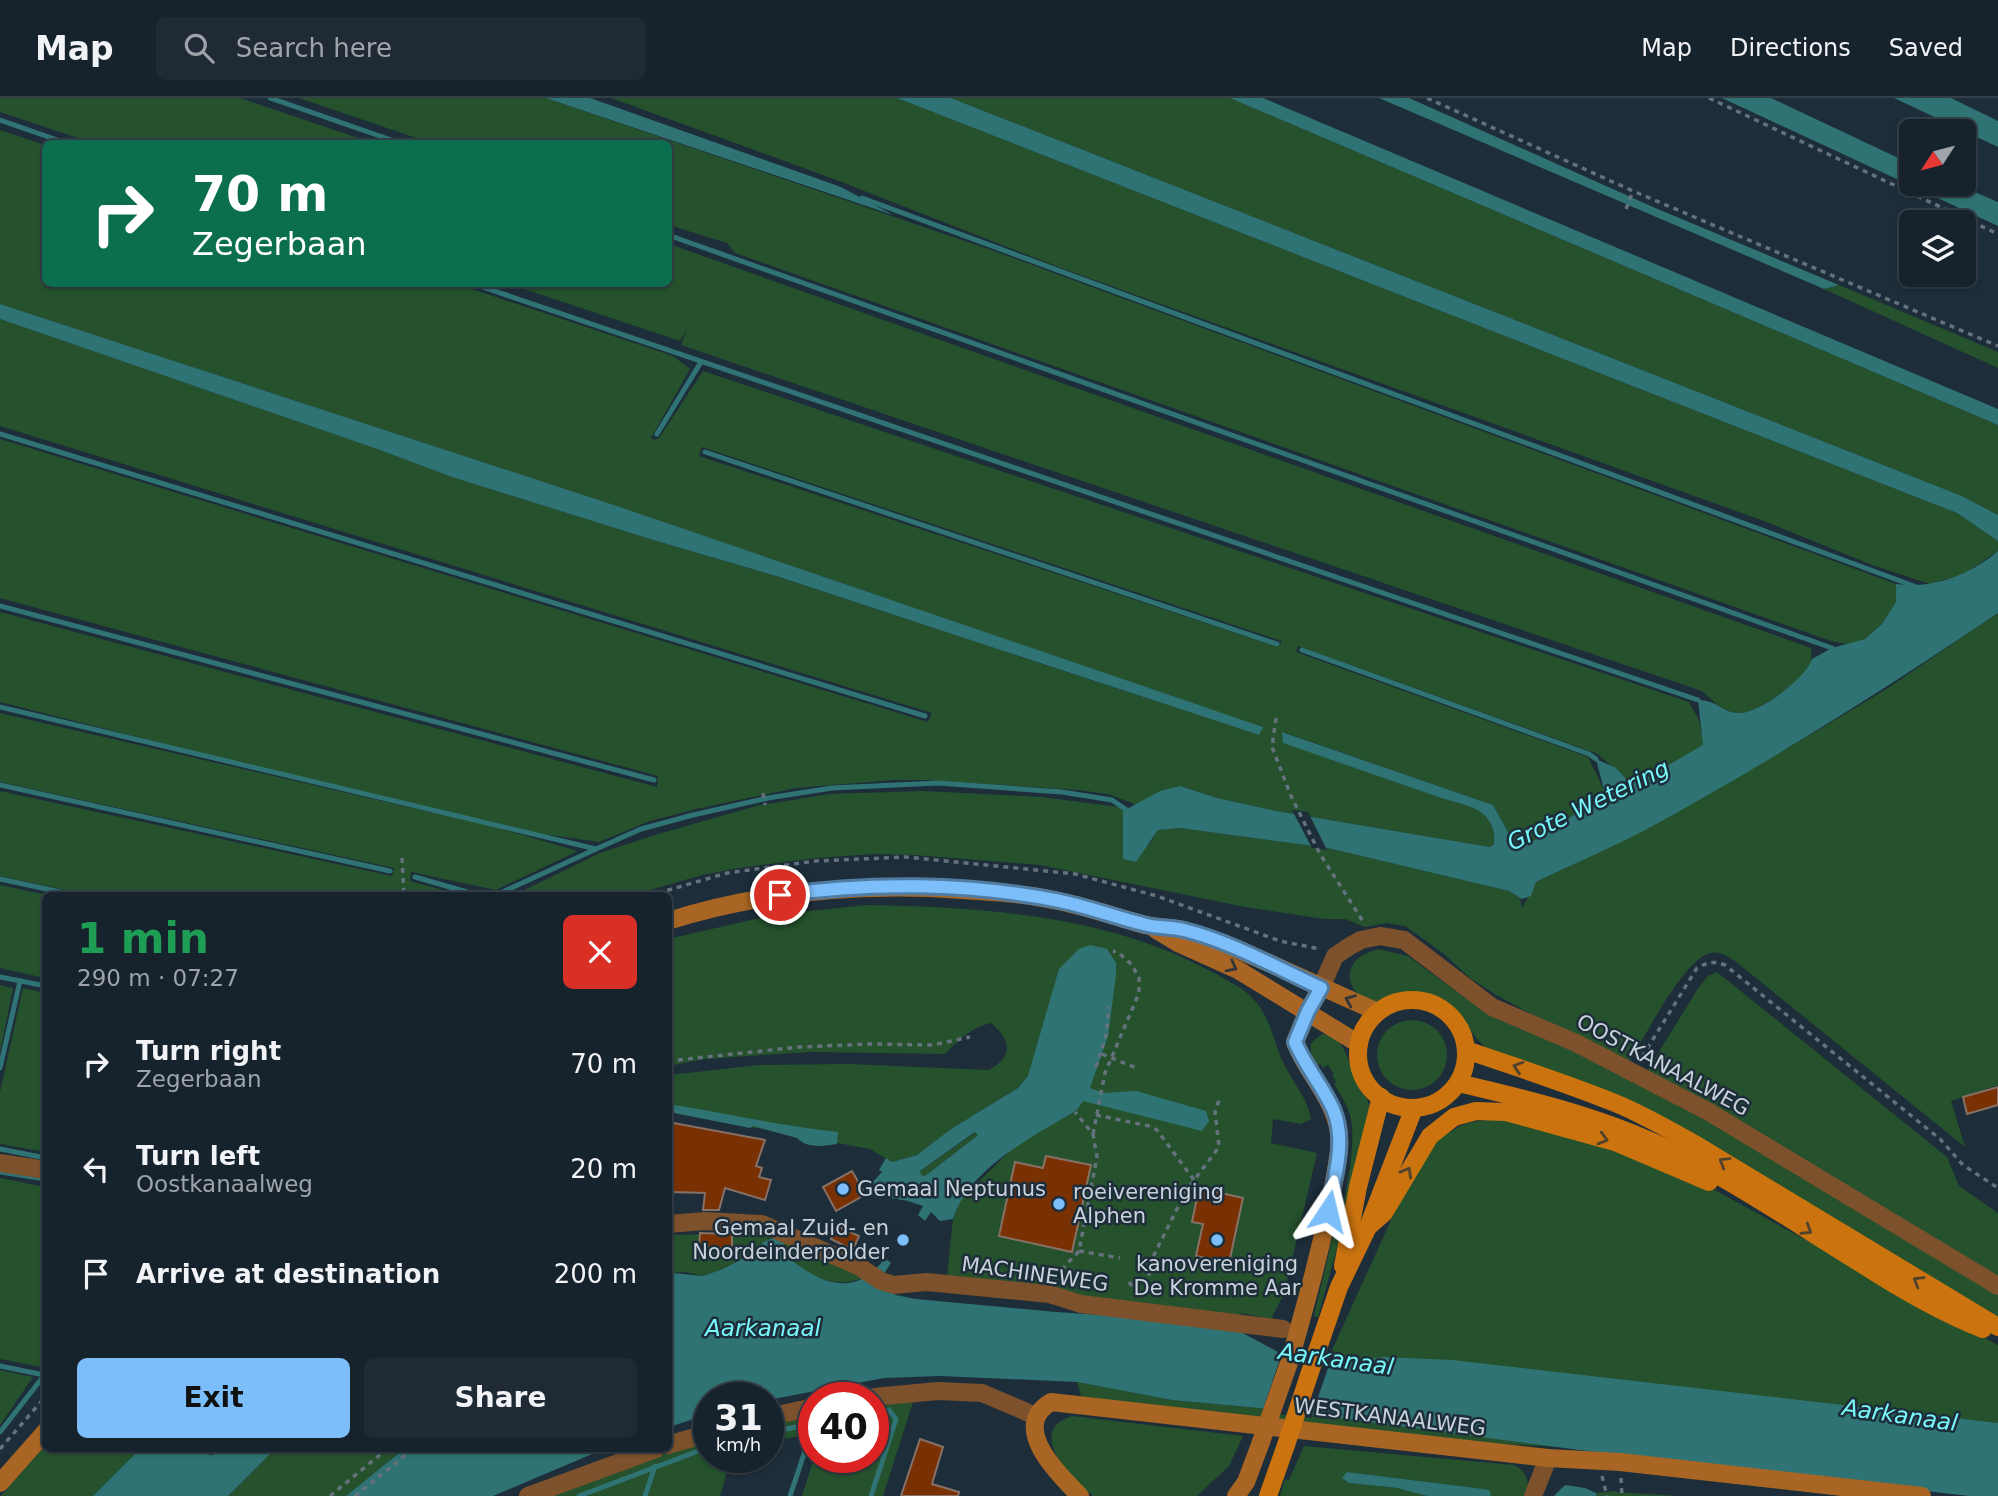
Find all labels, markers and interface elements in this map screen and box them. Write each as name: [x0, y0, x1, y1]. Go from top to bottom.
search box: [156, 17, 646, 80]
text: Map: [35, 29, 114, 68]
icon: search: [180, 29, 218, 67]
text: Search here: [236, 33, 392, 63]
text: Map: [1641, 34, 1692, 62]
text: Directions: [1730, 34, 1851, 62]
text: Saved: [1889, 34, 1963, 62]
north arrow: [1899, 119, 1976, 196]
map controls: [1899, 119, 1976, 287]
text: 70 m: [192, 166, 328, 223]
icon: right: [77, 168, 168, 259]
button: layers: [1899, 210, 1976, 287]
text: Zegerbaan: [192, 225, 367, 263]
water label: Grote Wetering: [1503, 755, 1673, 855]
pin: [750, 865, 810, 925]
icon: arrive: [761, 876, 799, 914]
text: 1 min: [77, 914, 209, 963]
button: close: [563, 915, 637, 989]
one-way arrow: [1225, 959, 1237, 973]
text: 290 m · 07:27: [77, 965, 239, 991]
one-way arrow: [1344, 994, 1357, 1008]
street label: OOSTKANAALWEG: [1573, 1009, 1753, 1121]
text: Turn right: [136, 1036, 281, 1066]
icon: right: [77, 1045, 115, 1083]
text: 70 m: [570, 1049, 637, 1079]
one-way arrow: [1512, 1061, 1524, 1075]
text: Zegerbaan: [136, 1066, 261, 1092]
one-way arrow: [1597, 1130, 1609, 1145]
text: Turn left: [136, 1141, 260, 1171]
icon: left: [77, 1150, 115, 1188]
text: 20 m: [570, 1154, 637, 1184]
one-way arrow: [1719, 1157, 1732, 1170]
one-way arrow: [1399, 1167, 1412, 1179]
text: Oostkanaalweg: [136, 1171, 313, 1197]
position arrow: [1291, 1174, 1365, 1248]
place label: Gemaal Neptunus: [857, 1177, 1046, 1201]
place label: roeivereniging Alphen: [1073, 1180, 1224, 1228]
marker: Gemaal Neptunus: [835, 1181, 851, 1197]
marker: roeivereniging Alphen: [1051, 1196, 1067, 1212]
place label: Gemaal Zuid- en Noordeinderpolder: [692, 1216, 889, 1264]
one-way arrow: [1799, 1221, 1812, 1234]
marker: Gemaal Zuid- en Noordeinderpolder: [895, 1232, 911, 1248]
marker: kanovereniging De Kromme Aar: [1209, 1232, 1225, 1248]
street label: MACHINEWEG: [960, 1252, 1110, 1296]
place label: kanovereniging De Kromme Aar: [1134, 1252, 1301, 1300]
icon: arrive: [77, 1255, 115, 1293]
text: Arrive at destination: [136, 1259, 440, 1289]
text: 200 m: [554, 1259, 637, 1289]
one-way arrow: [1912, 1276, 1925, 1289]
water label: Aarkanaal: [703, 1315, 822, 1341]
water label: Aarkanaal: [1275, 1338, 1396, 1380]
button: Exit: [77, 1358, 350, 1438]
button: Share: [364, 1358, 637, 1438]
speed limit sign: 40: [798, 1382, 889, 1473]
street label: WESTKANAALWEG: [1293, 1393, 1487, 1441]
water label: Aarkanaal: [1839, 1394, 1960, 1436]
text: 31: [714, 1398, 763, 1438]
text: km/h: [716, 1434, 761, 1455]

